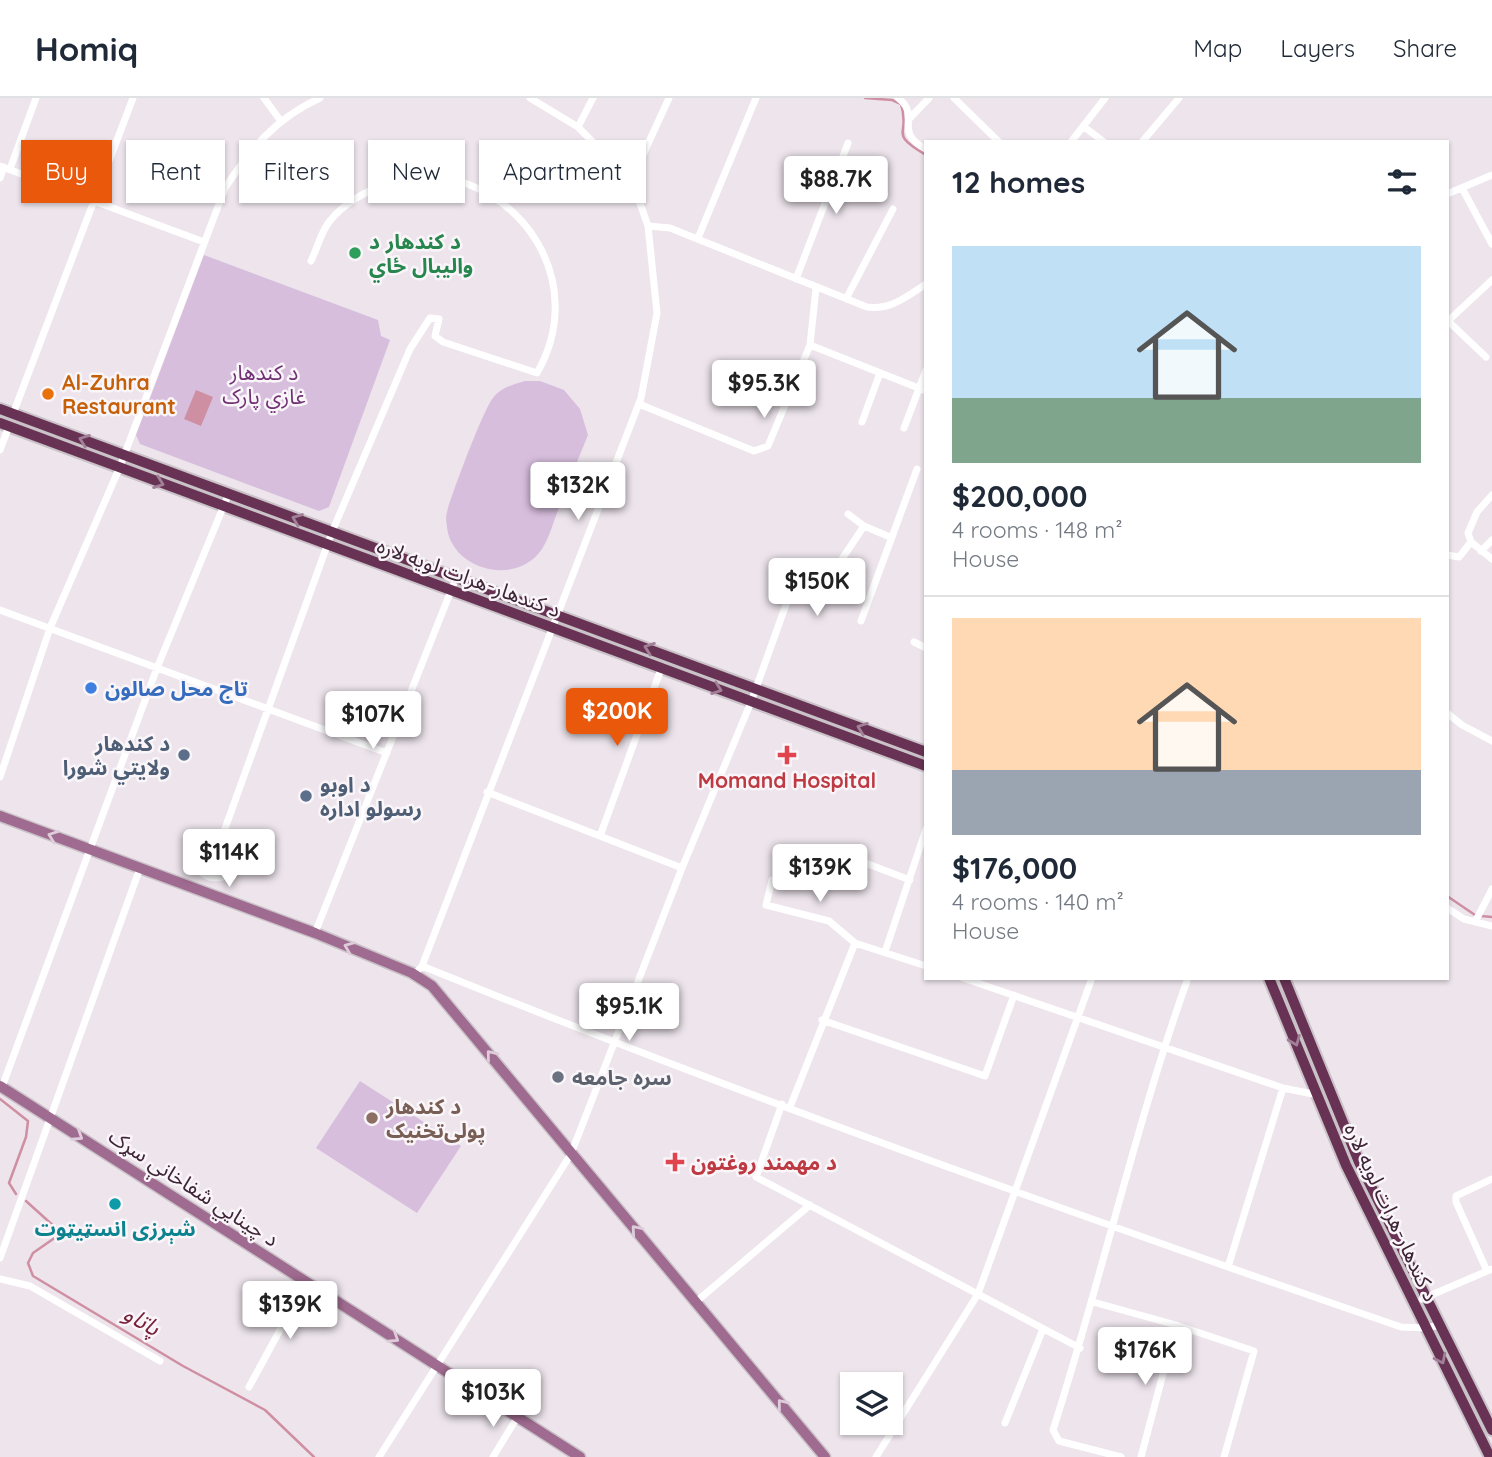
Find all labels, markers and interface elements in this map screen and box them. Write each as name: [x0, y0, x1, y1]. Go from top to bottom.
text: Homiq: [35, 28, 138, 69]
text: Map: [1193, 33, 1242, 63]
text: Layers: [1280, 33, 1355, 63]
text: Share: [1393, 33, 1457, 63]
chip: Buy: [21, 140, 112, 203]
chip: Rent: [126, 140, 225, 203]
chip: Filters: [239, 140, 354, 203]
chip: New: [368, 140, 465, 203]
chip: Apartment: [479, 140, 646, 203]
pin: $88.7K: [779, 156, 893, 216]
text: 12 homes: [952, 163, 1085, 201]
icon: filters: [1383, 163, 1421, 201]
text: $88.7K: [800, 164, 872, 193]
place label: د کندهار د واليبال ځاي: [369, 228, 473, 283]
marker: د کندهار د واليبال ځاي: [347, 245, 363, 261]
icon: home: [1124, 292, 1250, 418]
park label: د کندهار غازي پارک: [222, 359, 306, 413]
pin: $95.3K: [707, 360, 821, 420]
text: $95.3K: [728, 368, 800, 397]
place label: Al-Zuhra Restaurant: [62, 369, 176, 419]
marker: Al-Zuhra Restaurant: [40, 386, 56, 402]
one-way arrow: [78, 434, 90, 448]
pin: $132K: [529, 462, 627, 522]
text: $132K: [546, 470, 610, 499]
one-way arrow: [153, 475, 165, 489]
text: $200,000: [952, 477, 1087, 515]
one-way arrow: [292, 513, 304, 527]
text: 4 rooms · 148 m²: [952, 515, 1123, 544]
street label: د کندهار-هرات لويه لاره: [374, 532, 564, 622]
text: House: [952, 544, 1019, 573]
pin: $150K: [768, 559, 866, 618]
text: $150K: [784, 566, 850, 595]
one-way arrow: [643, 643, 655, 657]
icon: home: [1124, 664, 1250, 790]
place label: تاج محل صالون: [105, 675, 248, 704]
marker: تاج محل صالون: [83, 680, 99, 696]
one-way arrow: [711, 681, 723, 695]
pin: $200K: [568, 688, 666, 748]
pin: $107K: [324, 692, 422, 751]
text: $200K: [582, 696, 652, 725]
text: $107K: [341, 699, 405, 728]
one-way arrow: [856, 722, 868, 736]
place label: د کندهار ولايتي شورا: [63, 730, 170, 785]
marker: Momand Hospital: [777, 745, 797, 765]
marker: د کندهار ولايتي شورا: [176, 747, 192, 763]
place label: Momand Hospital: [698, 767, 876, 793]
place label: د اوبو رسولو اداره: [320, 771, 422, 821]
marker: د اوبو رسولو اداره: [298, 788, 314, 804]
one-way arrow: [48, 830, 60, 844]
pin: $114K: [180, 830, 278, 889]
text: $114K: [199, 837, 259, 866]
pin: $139K: [771, 844, 869, 904]
text: $176,000: [952, 849, 1077, 887]
text: $139K: [788, 852, 852, 881]
text: 4 rooms · 140 m²: [952, 887, 1124, 916]
text: House: [952, 916, 1019, 945]
one-way arrow: [344, 942, 356, 956]
pin: $95.1K: [572, 984, 686, 1043]
text: $95.1K: [595, 991, 663, 1020]
one-way arrow: [1286, 1035, 1300, 1047]
one-way arrow: [486, 1050, 499, 1062]
place label: سره جامعه: [572, 1064, 672, 1090]
marker: سره جامعه: [550, 1069, 566, 1085]
place label: د کندهار پولی‌تخنیک: [385, 1093, 486, 1145]
marker: د کندهار پولی‌تخنیک: [364, 1110, 380, 1126]
street label: د کندهار-هرات لويه لاره: [1339, 1119, 1445, 1305]
street label: د چينايي شفاخانې سړک: [100, 1122, 284, 1257]
one-way arrow: [71, 1127, 84, 1140]
place label: د مهمند روغتون: [691, 1149, 837, 1175]
marker: د مهمند روغتون: [665, 1152, 685, 1172]
marker: شېرزی انسټيټوت: [107, 1196, 123, 1212]
place label: شېرزی انسټيټوت: [34, 1215, 196, 1244]
one-way arrow: [632, 1225, 644, 1238]
pin: $139K: [241, 1282, 339, 1341]
text: $139K: [258, 1289, 322, 1318]
water label: پاتاو: [118, 1298, 166, 1343]
pin: $176K: [1096, 1328, 1194, 1387]
one-way arrow: [386, 1330, 399, 1343]
text: $176K: [1114, 1335, 1176, 1364]
one-way arrow: [1433, 1352, 1447, 1364]
pin: $103K: [444, 1370, 542, 1429]
map controls: [840, 1372, 903, 1435]
button: layers: [840, 1372, 903, 1435]
text: $103K: [461, 1377, 525, 1406]
one-way arrow: [778, 1400, 790, 1413]

